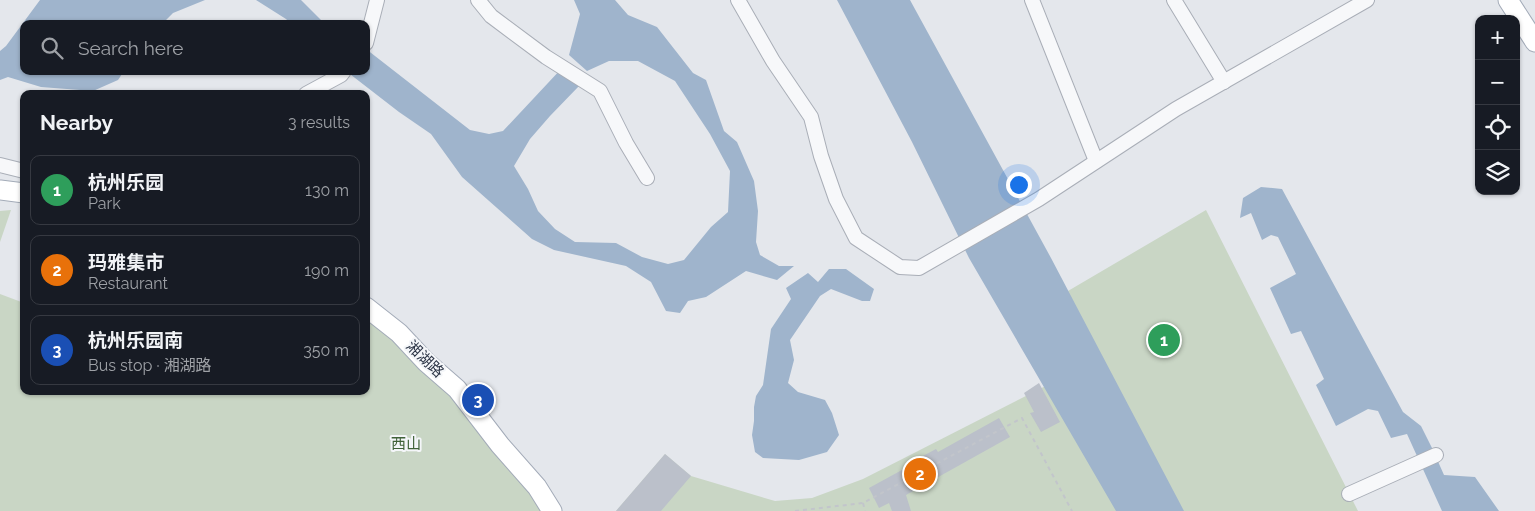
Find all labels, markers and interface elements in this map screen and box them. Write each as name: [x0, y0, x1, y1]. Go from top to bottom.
map controls: [1475, 15, 1520, 195]
button: +: [1475, 15, 1520, 60]
search box: [20, 20, 370, 75]
icon: search: [38, 34, 66, 62]
text: Search here: [78, 37, 184, 59]
button: −: [1475, 60, 1520, 105]
button: locate: [1475, 105, 1520, 150]
text: Nearby: [40, 110, 113, 135]
text: 3 results: [288, 113, 350, 132]
button: layers: [1475, 150, 1520, 195]
text: 杭州乐园: [88, 171, 164, 193]
your location: [1006, 172, 1032, 198]
text: 1: [53, 181, 61, 200]
text: 130 m: [305, 181, 349, 200]
text: Park: [88, 194, 121, 213]
text: 玛雅集市: [88, 251, 164, 273]
text: 2: [52, 261, 62, 280]
text: 190 m: [304, 261, 349, 280]
text: Restaurant: [88, 274, 168, 293]
pin: 1: [1148, 321, 1180, 359]
text: 杭州乐园南: [88, 329, 183, 351]
street label: 湘湖路: [403, 337, 447, 381]
text: 3: [53, 341, 61, 360]
text: 350 m: [303, 341, 349, 360]
text: Bus stop · 湘湖路: [88, 356, 212, 375]
pin: 3: [462, 381, 494, 419]
park label: 西山: [391, 435, 421, 453]
pin: 2: [904, 455, 936, 493]

